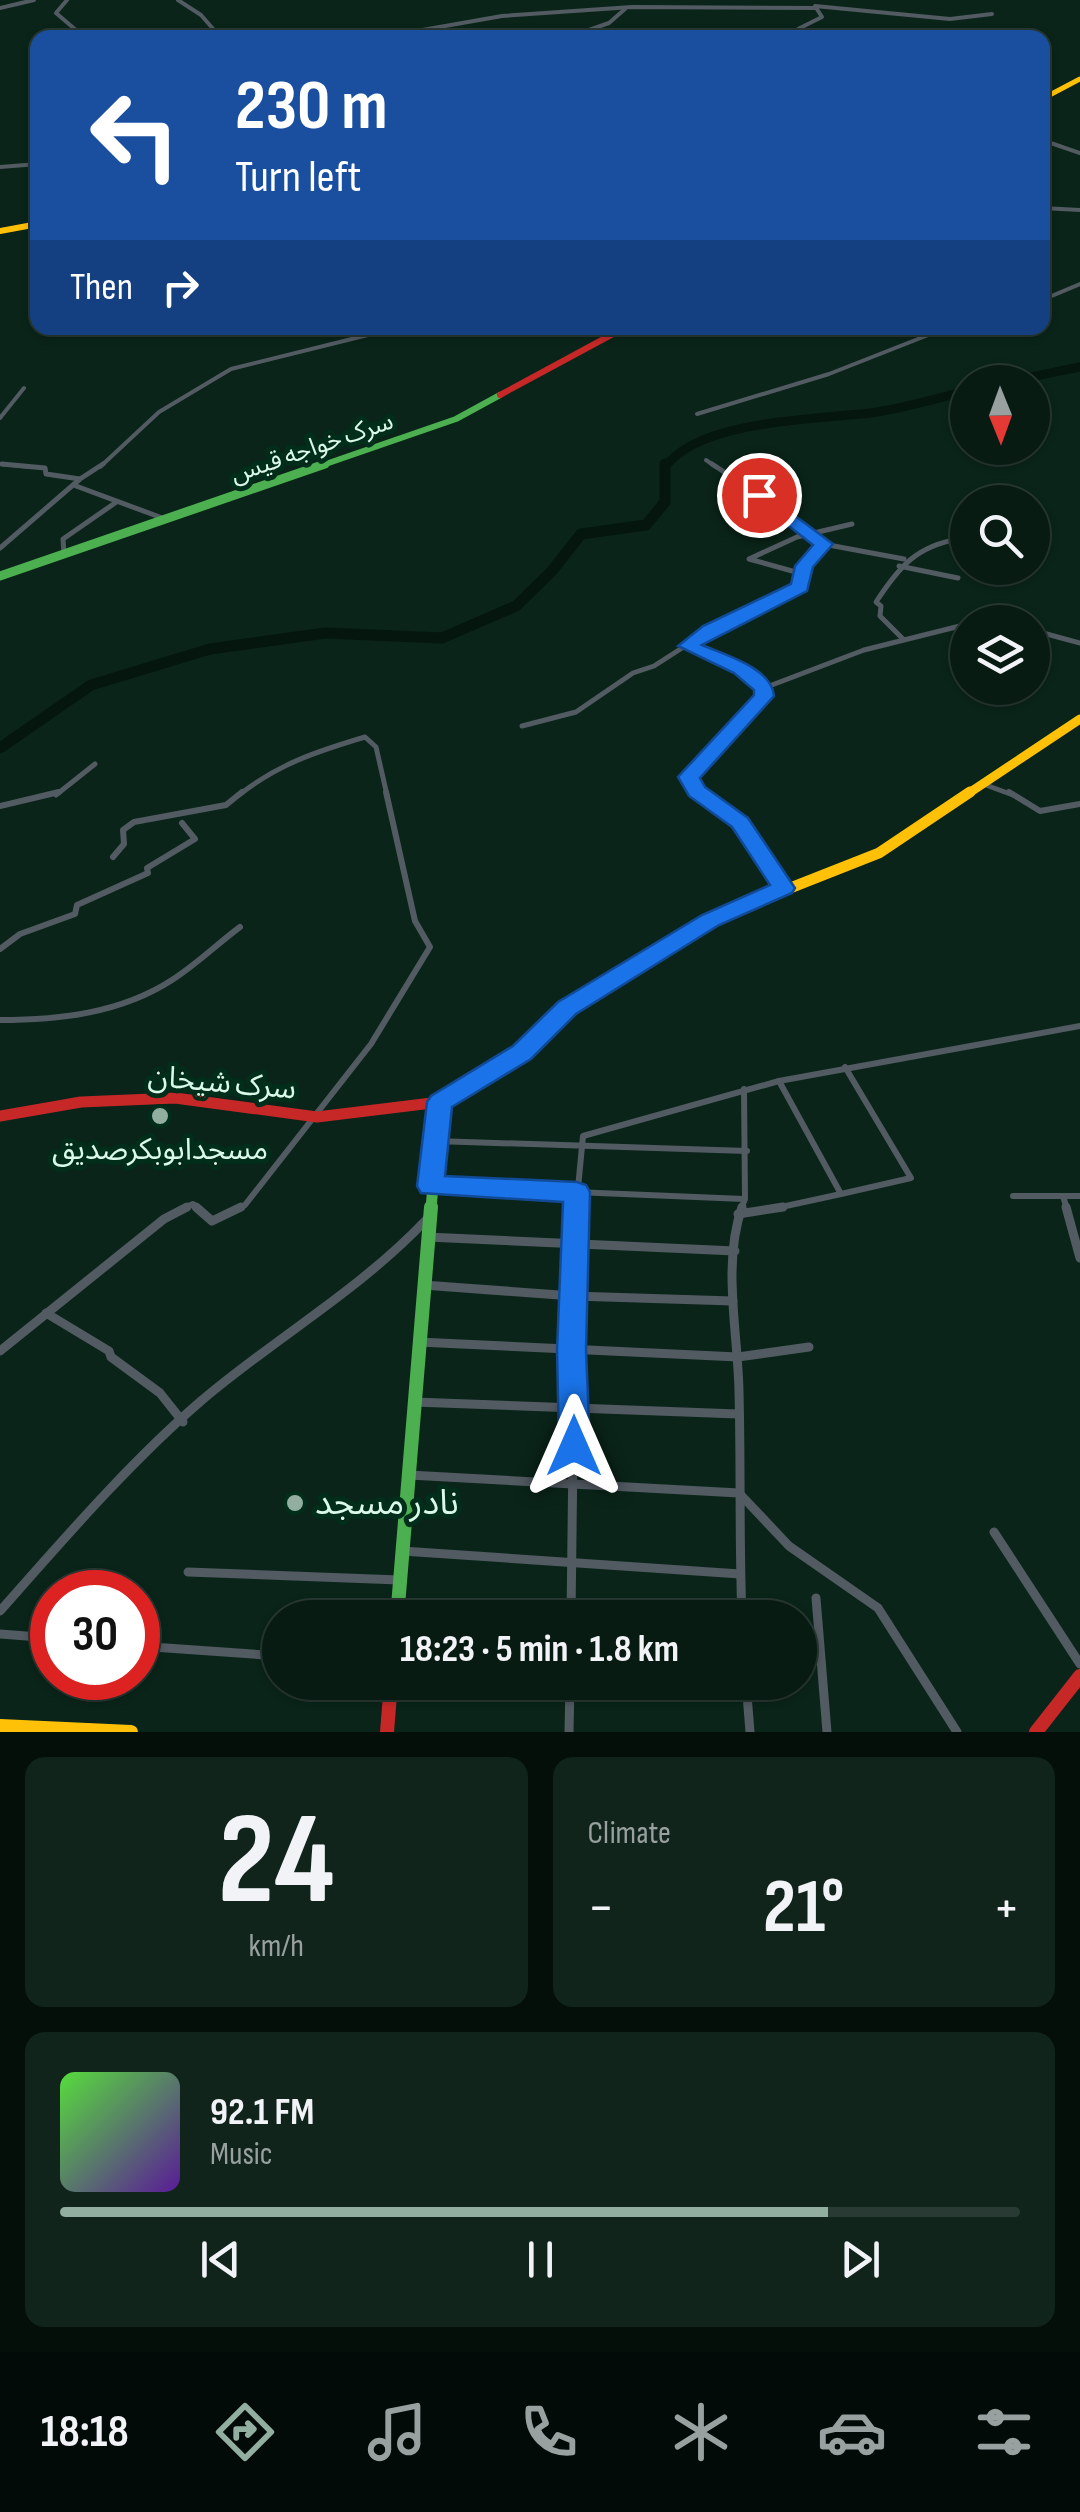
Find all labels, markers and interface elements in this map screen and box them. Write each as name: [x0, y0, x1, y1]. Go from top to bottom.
text: 230 m: [235, 65, 388, 149]
icon: left: [70, 70, 200, 200]
text: Turn left: [235, 150, 361, 205]
icon: right: [153, 260, 208, 315]
text: Then: [70, 265, 133, 310]
north arrow: [950, 365, 1050, 465]
map controls: [950, 365, 1050, 705]
street label: سرک خواجه قیس: [227, 406, 397, 490]
pin: [717, 453, 802, 538]
icon: arrive: [732, 468, 787, 523]
button: search: [950, 485, 1050, 585]
button: layers: [950, 605, 1050, 705]
street label: سرک شیخان: [147, 1059, 297, 1107]
marker: مسجدابوبکرصدیق: [149, 1105, 171, 1127]
place label: مسجدابوبکرصدیق: [52, 1132, 268, 1168]
position arrow: [522, 1394, 626, 1498]
place label: نادر مسجد: [315, 1482, 459, 1525]
marker: نادر مسجد: [284, 1492, 306, 1514]
speed limit sign: 30: [30, 1570, 160, 1700]
text: 18:23 · 5 min · 1.8 km: [400, 1627, 679, 1672]
text: 24: [218, 1784, 335, 1940]
text: Climate: [588, 1814, 671, 1853]
text: 21°: [763, 1863, 844, 1954]
text: −: [588, 1875, 614, 1942]
text: +: [993, 1875, 1020, 1942]
text: km/h: [249, 1927, 304, 1966]
text: 92.1 FM: [210, 2090, 314, 2135]
text: Music: [210, 2135, 273, 2174]
icon: previous: [193, 2232, 248, 2287]
icon: pause: [513, 2232, 568, 2287]
icon: next: [833, 2232, 888, 2287]
icon: directions: [210, 2397, 280, 2467]
icon: music: [362, 2397, 432, 2467]
icon: phone: [514, 2397, 584, 2467]
icon: climate: [666, 2397, 736, 2467]
icon: car: [817, 2397, 887, 2467]
icon: filters: [969, 2397, 1039, 2467]
text: 18:18: [41, 2405, 129, 2460]

